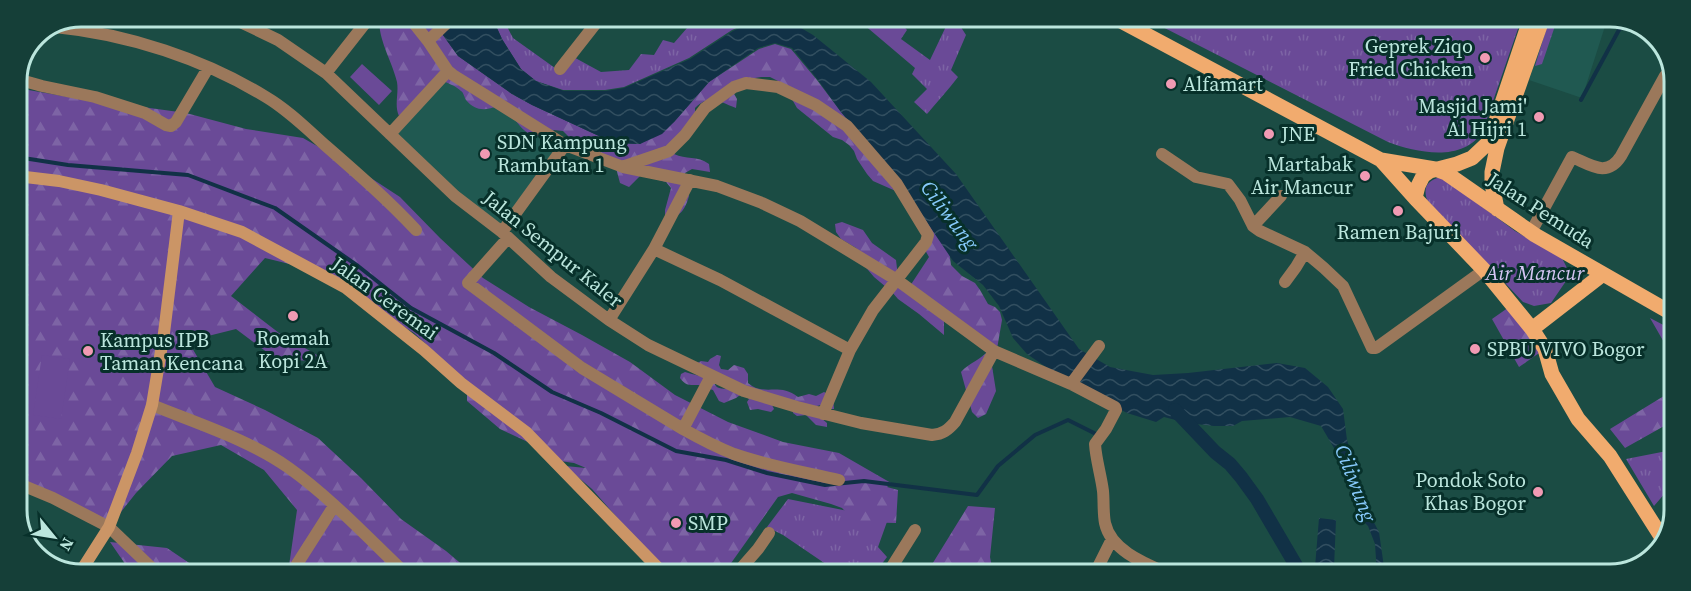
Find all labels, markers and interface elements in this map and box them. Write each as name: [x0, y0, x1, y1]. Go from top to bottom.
place label: Geprek Ziqo Fried Chicken: [1348, 32, 1473, 83]
marker: Geprek Ziqo Fried Chicken: [1478, 51, 1492, 65]
place label: Alfamart: [1183, 70, 1263, 98]
marker: Alfamart: [1164, 77, 1178, 91]
place label: Masjid Jami' Al Hijri 1: [1418, 92, 1527, 143]
marker: Masjid Jami' Al Hijri 1: [1532, 110, 1546, 124]
place label: JNE: [1280, 120, 1315, 148]
marker: JNE: [1262, 127, 1276, 141]
place label: SDN Kampung Rambutan 1: [497, 128, 627, 179]
marker: SDN Kampung Rambutan 1: [478, 147, 492, 161]
place label: Martabak Air Mancur: [1251, 150, 1354, 201]
street label: Jalan Pemuda: [1481, 164, 1600, 255]
marker: Martabak Air Mancur: [1358, 169, 1372, 183]
water label: Ciliwung: [914, 174, 986, 256]
street label: Jalan Sempur Kaler: [477, 183, 629, 314]
marker: Ramen Bajuri: [1391, 204, 1405, 218]
place label: Ramen Bajuri: [1337, 218, 1459, 246]
street label: Jalan Ceremai: [325, 249, 444, 346]
park label: Air Mancur: [1485, 259, 1585, 287]
marker: Roemah Kopi 2A: [286, 309, 300, 323]
place label: Roemah Kopi 2A: [256, 324, 330, 375]
place label: Kampus IPB Taman Kencana: [100, 326, 244, 377]
place label: SPBU VIVO Bogor: [1487, 335, 1645, 363]
marker: SPBU VIVO Bogor: [1468, 342, 1482, 356]
marker: Kampus IPB Taman Kencana: [81, 344, 95, 358]
water label: Ciliwung: [1328, 440, 1384, 526]
place label: Pondok Soto Khas Bogor: [1415, 466, 1527, 517]
marker: Pondok Soto Khas Bogor: [1531, 485, 1545, 499]
north arrow: [24, 507, 84, 567]
place label: SMP: [688, 509, 728, 537]
marker: SMP: [669, 516, 683, 530]
text: N: [54, 534, 79, 555]

